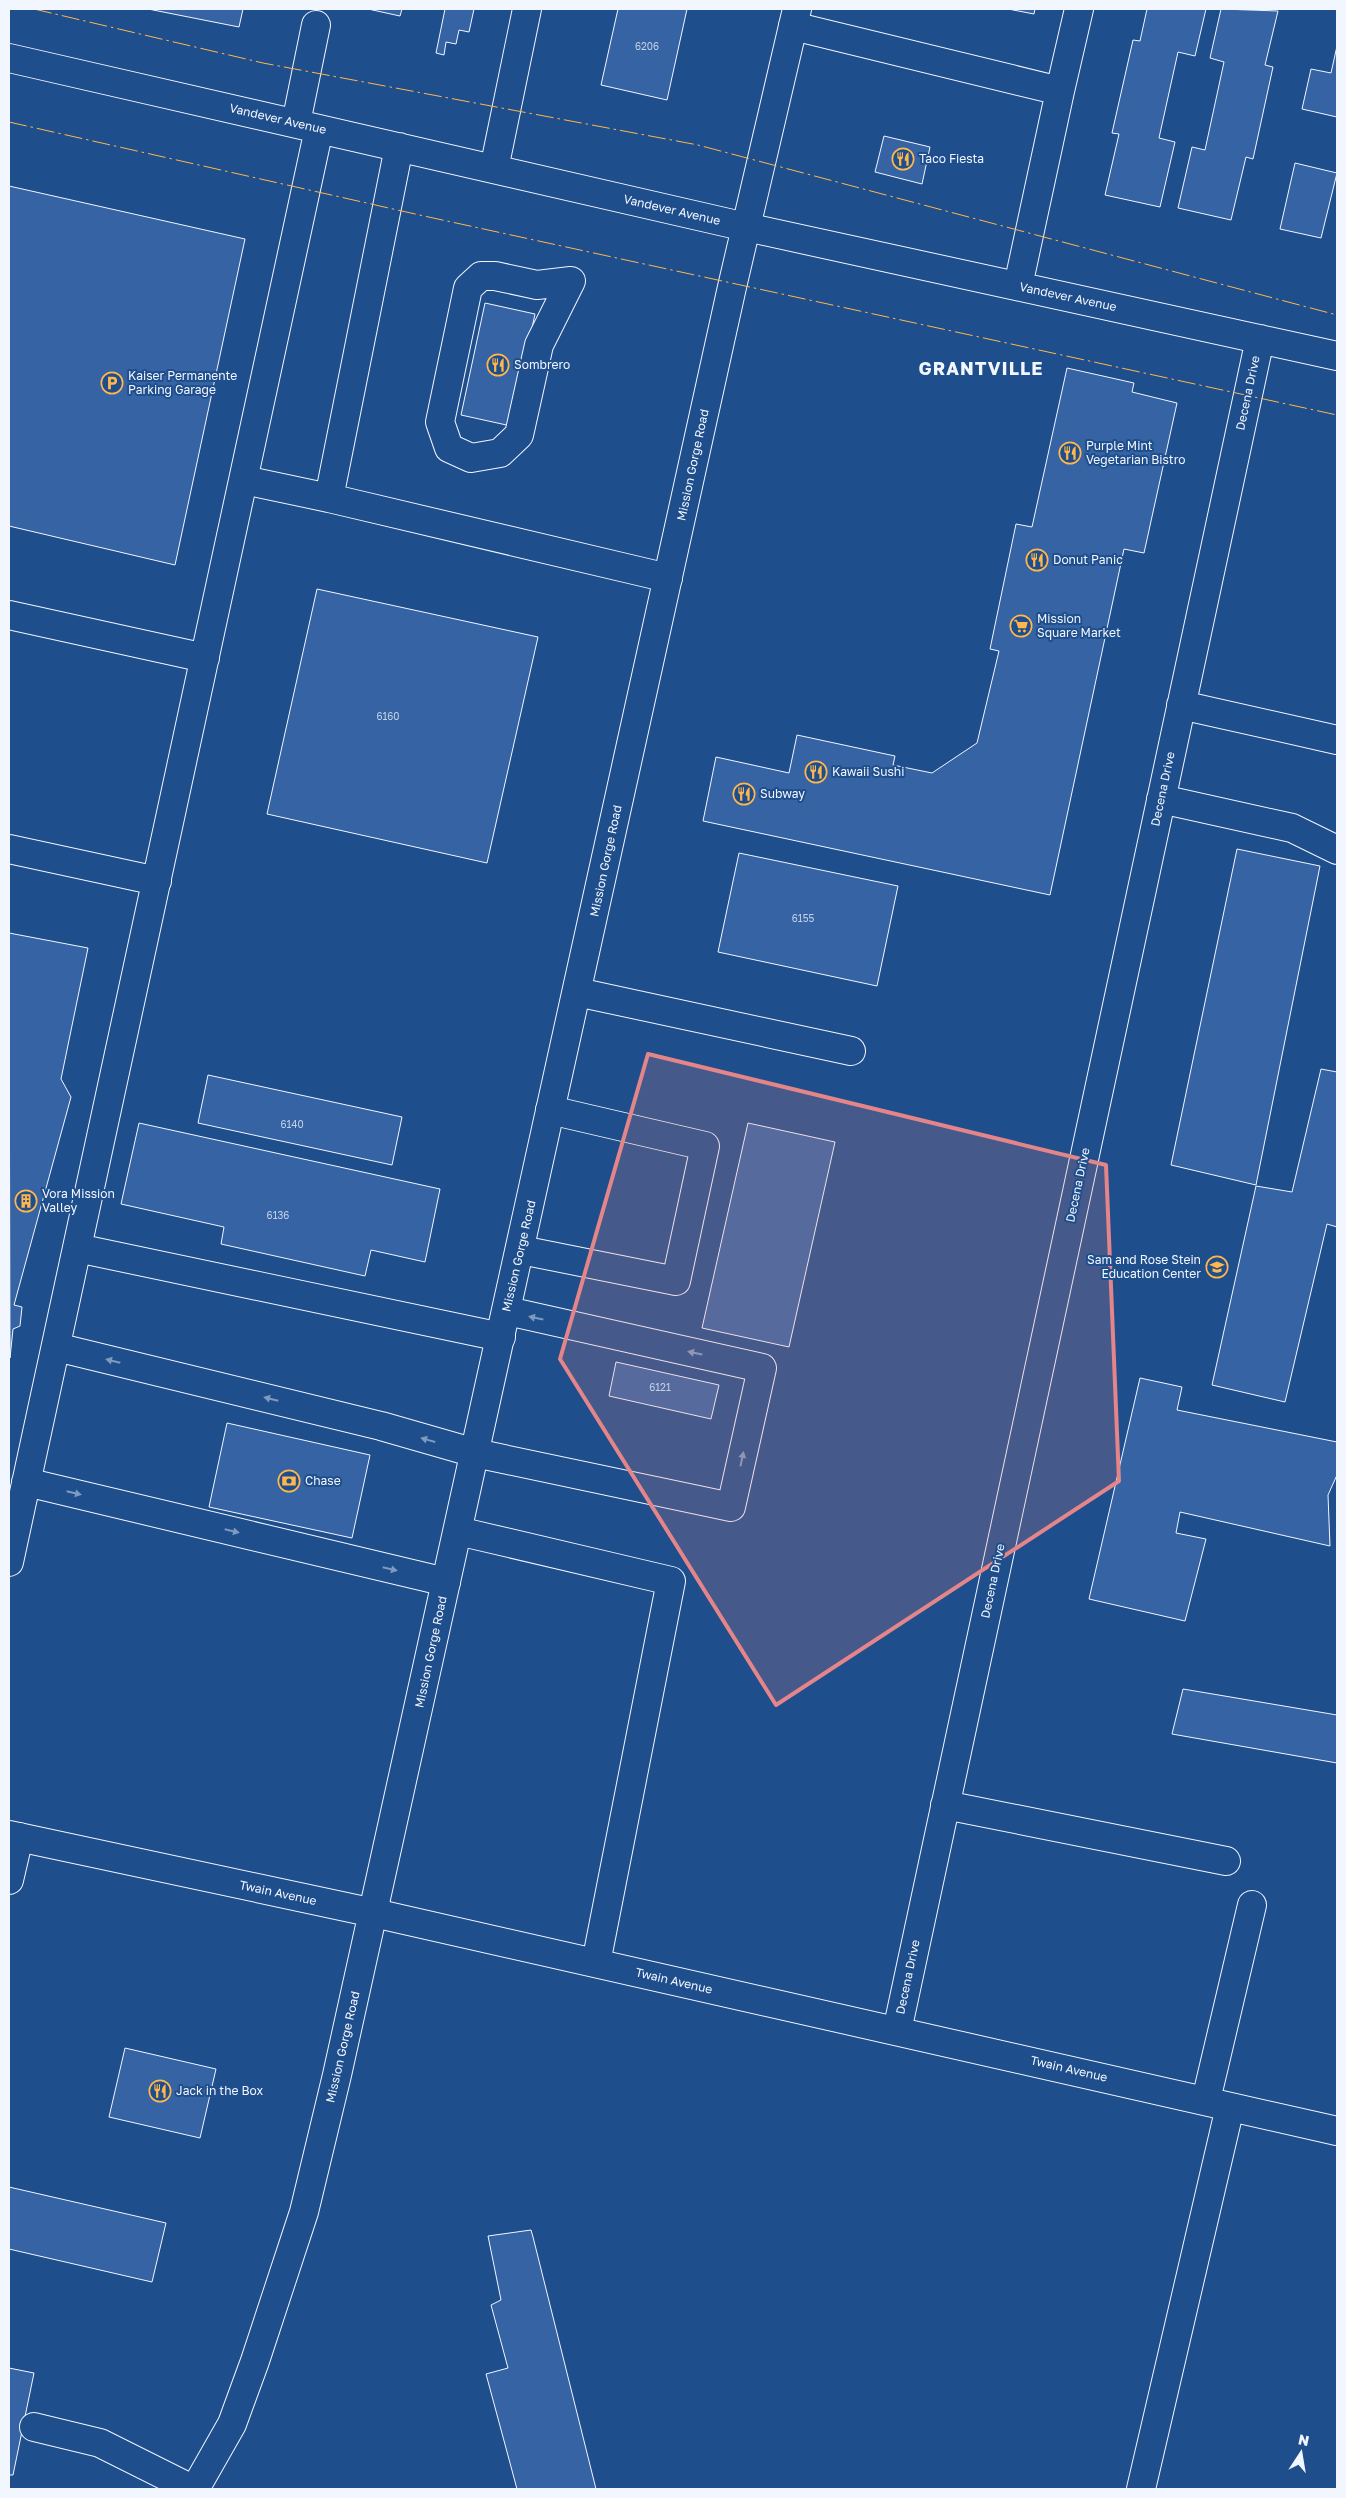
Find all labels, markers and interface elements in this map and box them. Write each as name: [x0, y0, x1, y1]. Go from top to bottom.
house number: 6206: [635, 40, 659, 52]
street label: Vandever Avenue: [228, 100, 328, 137]
restaurant icon: Taco Fiesta: [891, 147, 915, 171]
place label: Taco Fiesta: [919, 151, 984, 166]
street label: Vandever Avenue: [622, 191, 722, 228]
street label: Vandever Avenue: [1018, 279, 1118, 314]
restaurant icon: Sombrero: [486, 353, 510, 377]
street label: Decena Drive: [1232, 354, 1263, 432]
place label: Sombrero: [514, 357, 570, 372]
district label: GRANTVILLE: [918, 357, 1044, 379]
place label: Kaiser Permanente Parking Garage: [128, 368, 237, 397]
parking icon: Kaiser Permanente Parking Garage: [100, 371, 124, 395]
street label: Mission Gorge Road: [673, 408, 712, 522]
place label: Purple Mint Vegetarian Bistro: [1086, 438, 1185, 467]
restaurant icon: Purple Mint Vegetarian Bistro: [1058, 441, 1082, 465]
restaurant icon: Donut Panic: [1025, 548, 1049, 572]
place label: Donut Panic: [1053, 552, 1123, 567]
place label: Mission Square Market: [1037, 611, 1121, 640]
supermarket icon: Mission Square Market: [1009, 614, 1033, 638]
house number: 6160: [376, 710, 400, 722]
street label: Decena Drive: [1147, 750, 1178, 828]
restaurant icon: Kawaii Sushi: [804, 760, 828, 784]
place label: Kawaii Sushi: [832, 764, 904, 779]
restaurant icon: Subway: [732, 782, 756, 806]
place label: Subway: [760, 786, 805, 801]
street label: Mission Gorge Road: [586, 804, 625, 918]
house number: 6155: [792, 912, 814, 924]
house number: 6140: [280, 1118, 304, 1130]
street label: Decena Drive: [1062, 1146, 1093, 1224]
place label: Vora Mission Valley: [42, 1186, 115, 1215]
building icon: Vora Mission Valley: [14, 1189, 38, 1213]
street label: Mission Gorge Road: [498, 1199, 539, 1313]
house number: 6136: [267, 1209, 289, 1221]
place label: Sam and Rose Stein Education Center: [1087, 1252, 1201, 1281]
school or university icon: Sam and Rose Stein Education Center: [1205, 1255, 1229, 1279]
one-way arrow: [529, 1314, 544, 1322]
one-way arrow: [688, 1349, 703, 1357]
one-way arrow: [106, 1357, 121, 1365]
house number: 6121: [649, 1381, 671, 1393]
one-way arrow: [264, 1395, 279, 1403]
one-way arrow: [421, 1435, 436, 1443]
one-way arrow: [738, 1452, 746, 1467]
bank icon: Chase: [277, 1469, 301, 1493]
place label: Chase: [305, 1473, 341, 1488]
one-way arrow: [66, 1489, 81, 1497]
one-way arrow: [224, 1527, 239, 1535]
street label: Decena Drive: [977, 1542, 1008, 1620]
one-way arrow: [382, 1565, 397, 1573]
street label: Mission Gorge Road: [411, 1595, 450, 1709]
street label: Twain Avenue: [238, 1877, 318, 1908]
street label: Decena Drive: [892, 1938, 923, 2016]
street label: Twain Avenue: [634, 1964, 714, 1997]
street label: Mission Gorge Road: [322, 1990, 363, 2104]
street label: Twain Avenue: [1029, 2052, 1109, 2085]
restaurant icon: Jack in the Box: [148, 2079, 172, 2103]
place label: Jack in the Box: [176, 2083, 263, 2098]
north arrow: [1276, 2428, 1326, 2478]
text: N: [1297, 2430, 1311, 2449]

